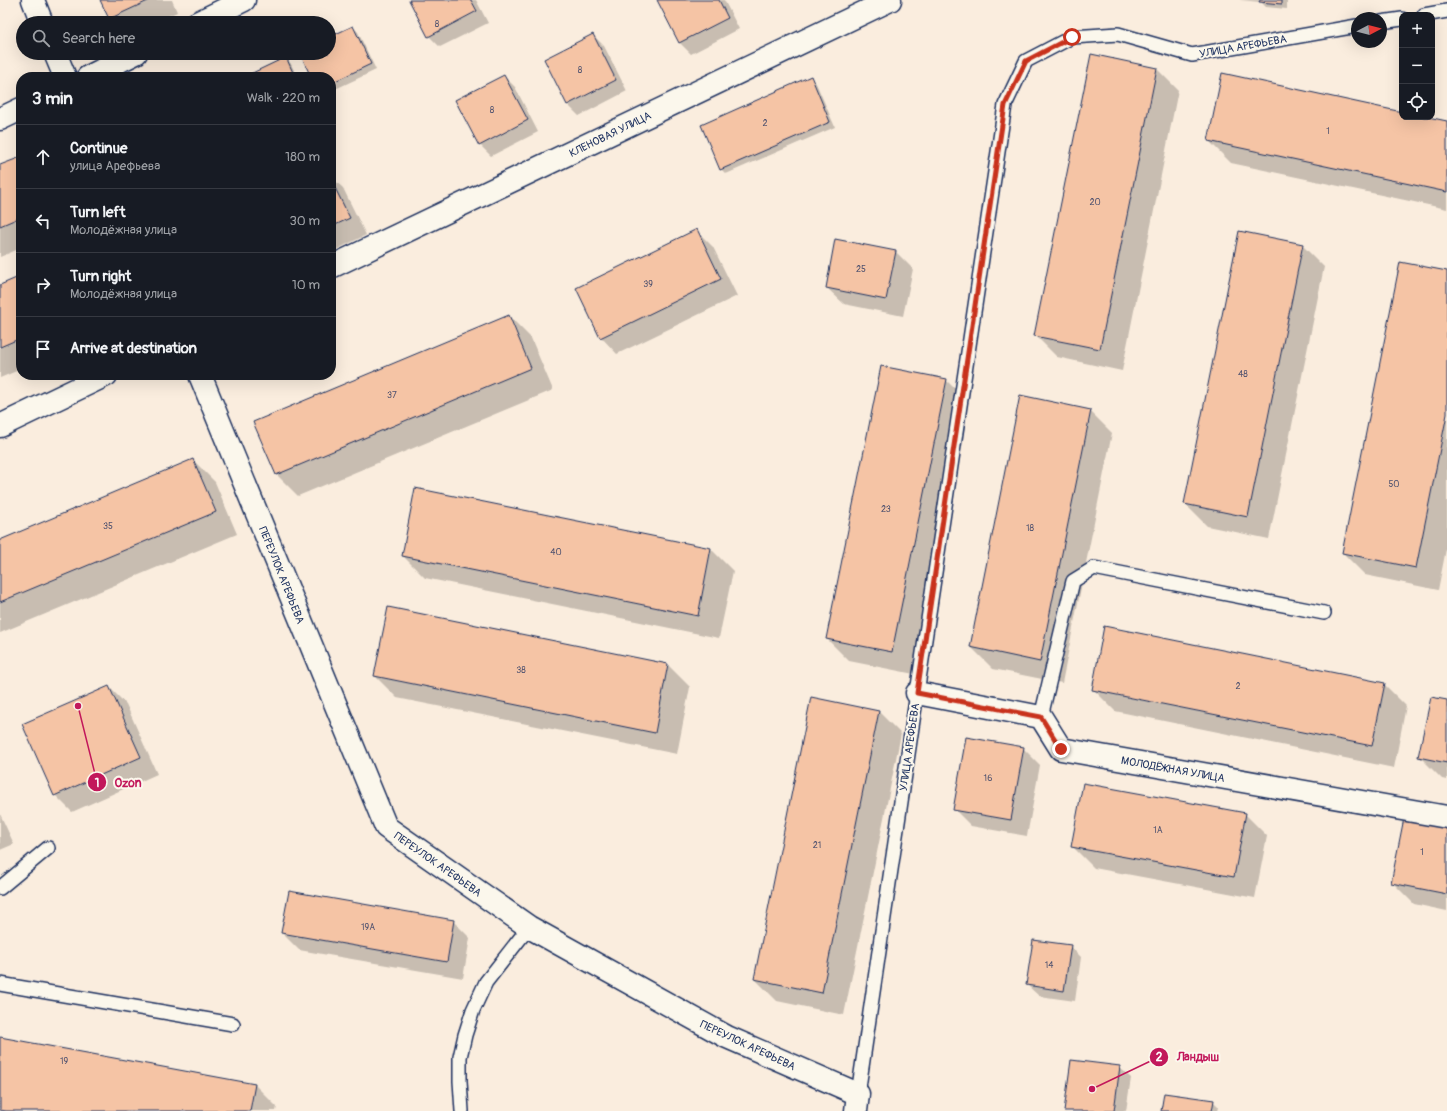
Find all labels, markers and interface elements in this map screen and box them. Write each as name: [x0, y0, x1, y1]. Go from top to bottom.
north arrow: [1351, 12, 1387, 48]
map controls: [1399, 12, 1435, 120]
button: +: [1399, 12, 1435, 48]
search box: [16, 16, 336, 60]
house number: 8: [435, 19, 440, 30]
icon: search: [30, 27, 52, 49]
route start: [1063, 28, 1081, 46]
text: Search here: [62, 29, 135, 48]
street label: УЛИЦА АРЕФЬЕВА: [1198, 32, 1288, 61]
button: −: [1399, 48, 1435, 84]
house number: 8: [578, 65, 583, 76]
button: locate: [1399, 84, 1435, 120]
text: 3 min: [32, 88, 73, 109]
text: Walk · 220 m: [247, 90, 320, 106]
house number: 8: [490, 105, 495, 116]
street label: КЛЕНОВАЯ УЛИЦА: [567, 109, 653, 160]
house number: 2: [762, 118, 768, 129]
house number: 1: [1326, 126, 1330, 137]
text: Continue: [70, 139, 128, 158]
icon: ahead: [32, 146, 54, 168]
text: 180 m: [285, 149, 320, 165]
text: улица Арефьева: [70, 158, 160, 174]
house number: 20: [1089, 197, 1101, 208]
text: Turn left: [70, 203, 126, 222]
icon: left: [32, 210, 54, 232]
text: 30 m: [290, 213, 320, 229]
text: Молодёжная улица: [70, 222, 177, 238]
house number: 25: [856, 264, 866, 275]
text: Turn right: [70, 267, 131, 286]
icon: right: [32, 274, 54, 296]
text: 10 m: [292, 277, 320, 293]
house number: 39: [643, 279, 653, 290]
text: Молодёжная улица: [70, 286, 177, 302]
icon: arrive: [32, 338, 54, 360]
text: Arrive at destination: [70, 339, 197, 358]
house number: 48: [1238, 369, 1248, 380]
house number: 37: [387, 390, 397, 401]
house number: 50: [1388, 479, 1400, 490]
house number: 23: [881, 504, 891, 515]
house number: 35: [103, 521, 113, 532]
house number: 18: [1026, 523, 1034, 534]
street label: ПЕРЕУЛОК АРЕФЬЕВА: [256, 525, 307, 626]
house number: 40: [550, 547, 562, 558]
house number: 38: [516, 665, 526, 676]
house number: 2: [1235, 681, 1241, 692]
street label: УЛИЦА АРЕФЬЕВА: [897, 702, 922, 792]
route end: [1052, 740, 1070, 758]
street label: МОЛОДЁЖНАЯ УЛИЦА: [1120, 754, 1226, 785]
callout: Ozon: [87, 770, 150, 794]
house number: 16: [984, 773, 992, 784]
text: 1: [95, 776, 99, 791]
text: Ozon: [115, 776, 142, 791]
house number: 1А: [1153, 825, 1163, 836]
street label: ПЕРЕУЛОК АРЕФЬЕВА: [391, 829, 484, 900]
house number: 21: [813, 840, 821, 851]
house number: 1: [1420, 847, 1424, 858]
house number: 19А: [361, 922, 375, 933]
house number: 14: [1045, 960, 1054, 971]
street label: ПЕРЕУЛОК АРЕФЬЕВА: [698, 1018, 798, 1073]
callout: Ландыш: [1149, 1045, 1227, 1069]
text: 2: [1156, 1050, 1163, 1065]
text: Ландыш: [1176, 1050, 1220, 1065]
house number: 19: [60, 1056, 68, 1067]

